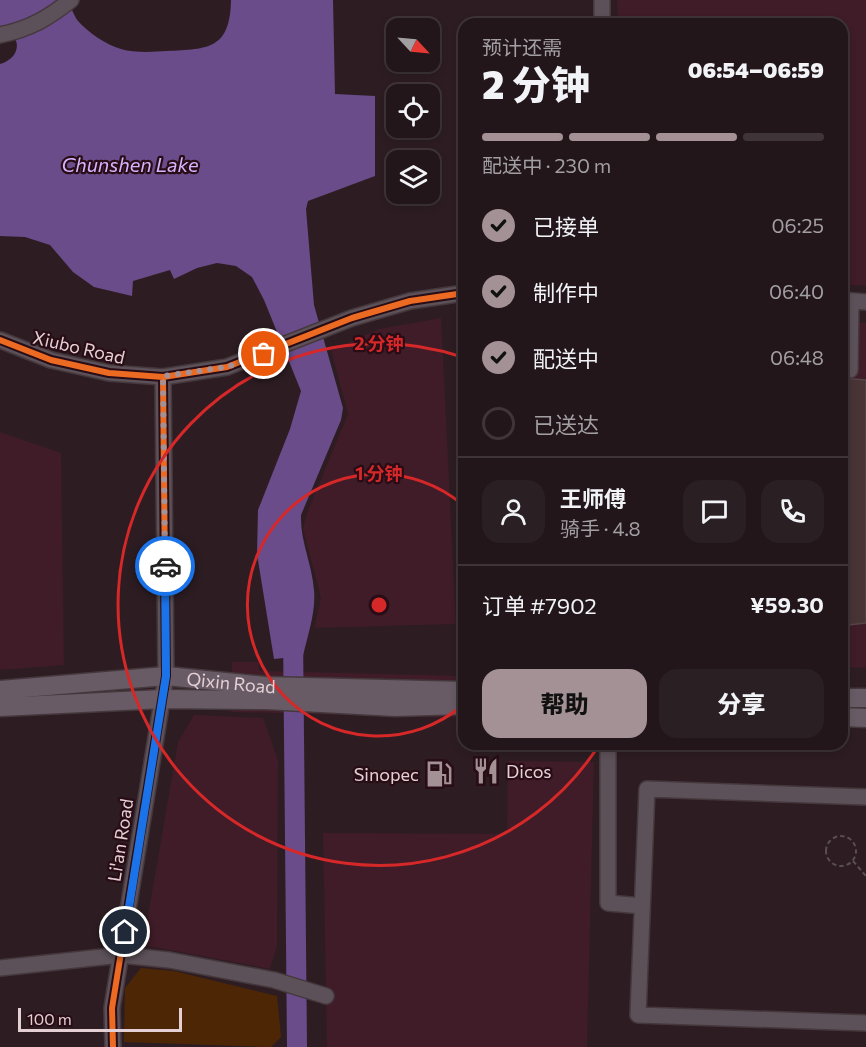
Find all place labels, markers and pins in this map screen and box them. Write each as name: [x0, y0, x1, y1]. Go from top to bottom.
pin: [238, 328, 289, 379]
centre of rings: [369, 595, 389, 615]
restaurant icon: Dicos: [471, 756, 501, 786]
fuel station icon: Sinopec: [424, 759, 454, 789]
place label: Dicos: [506, 760, 552, 782]
place label: Sinopec: [354, 763, 419, 785]
pin: [99, 906, 150, 957]

